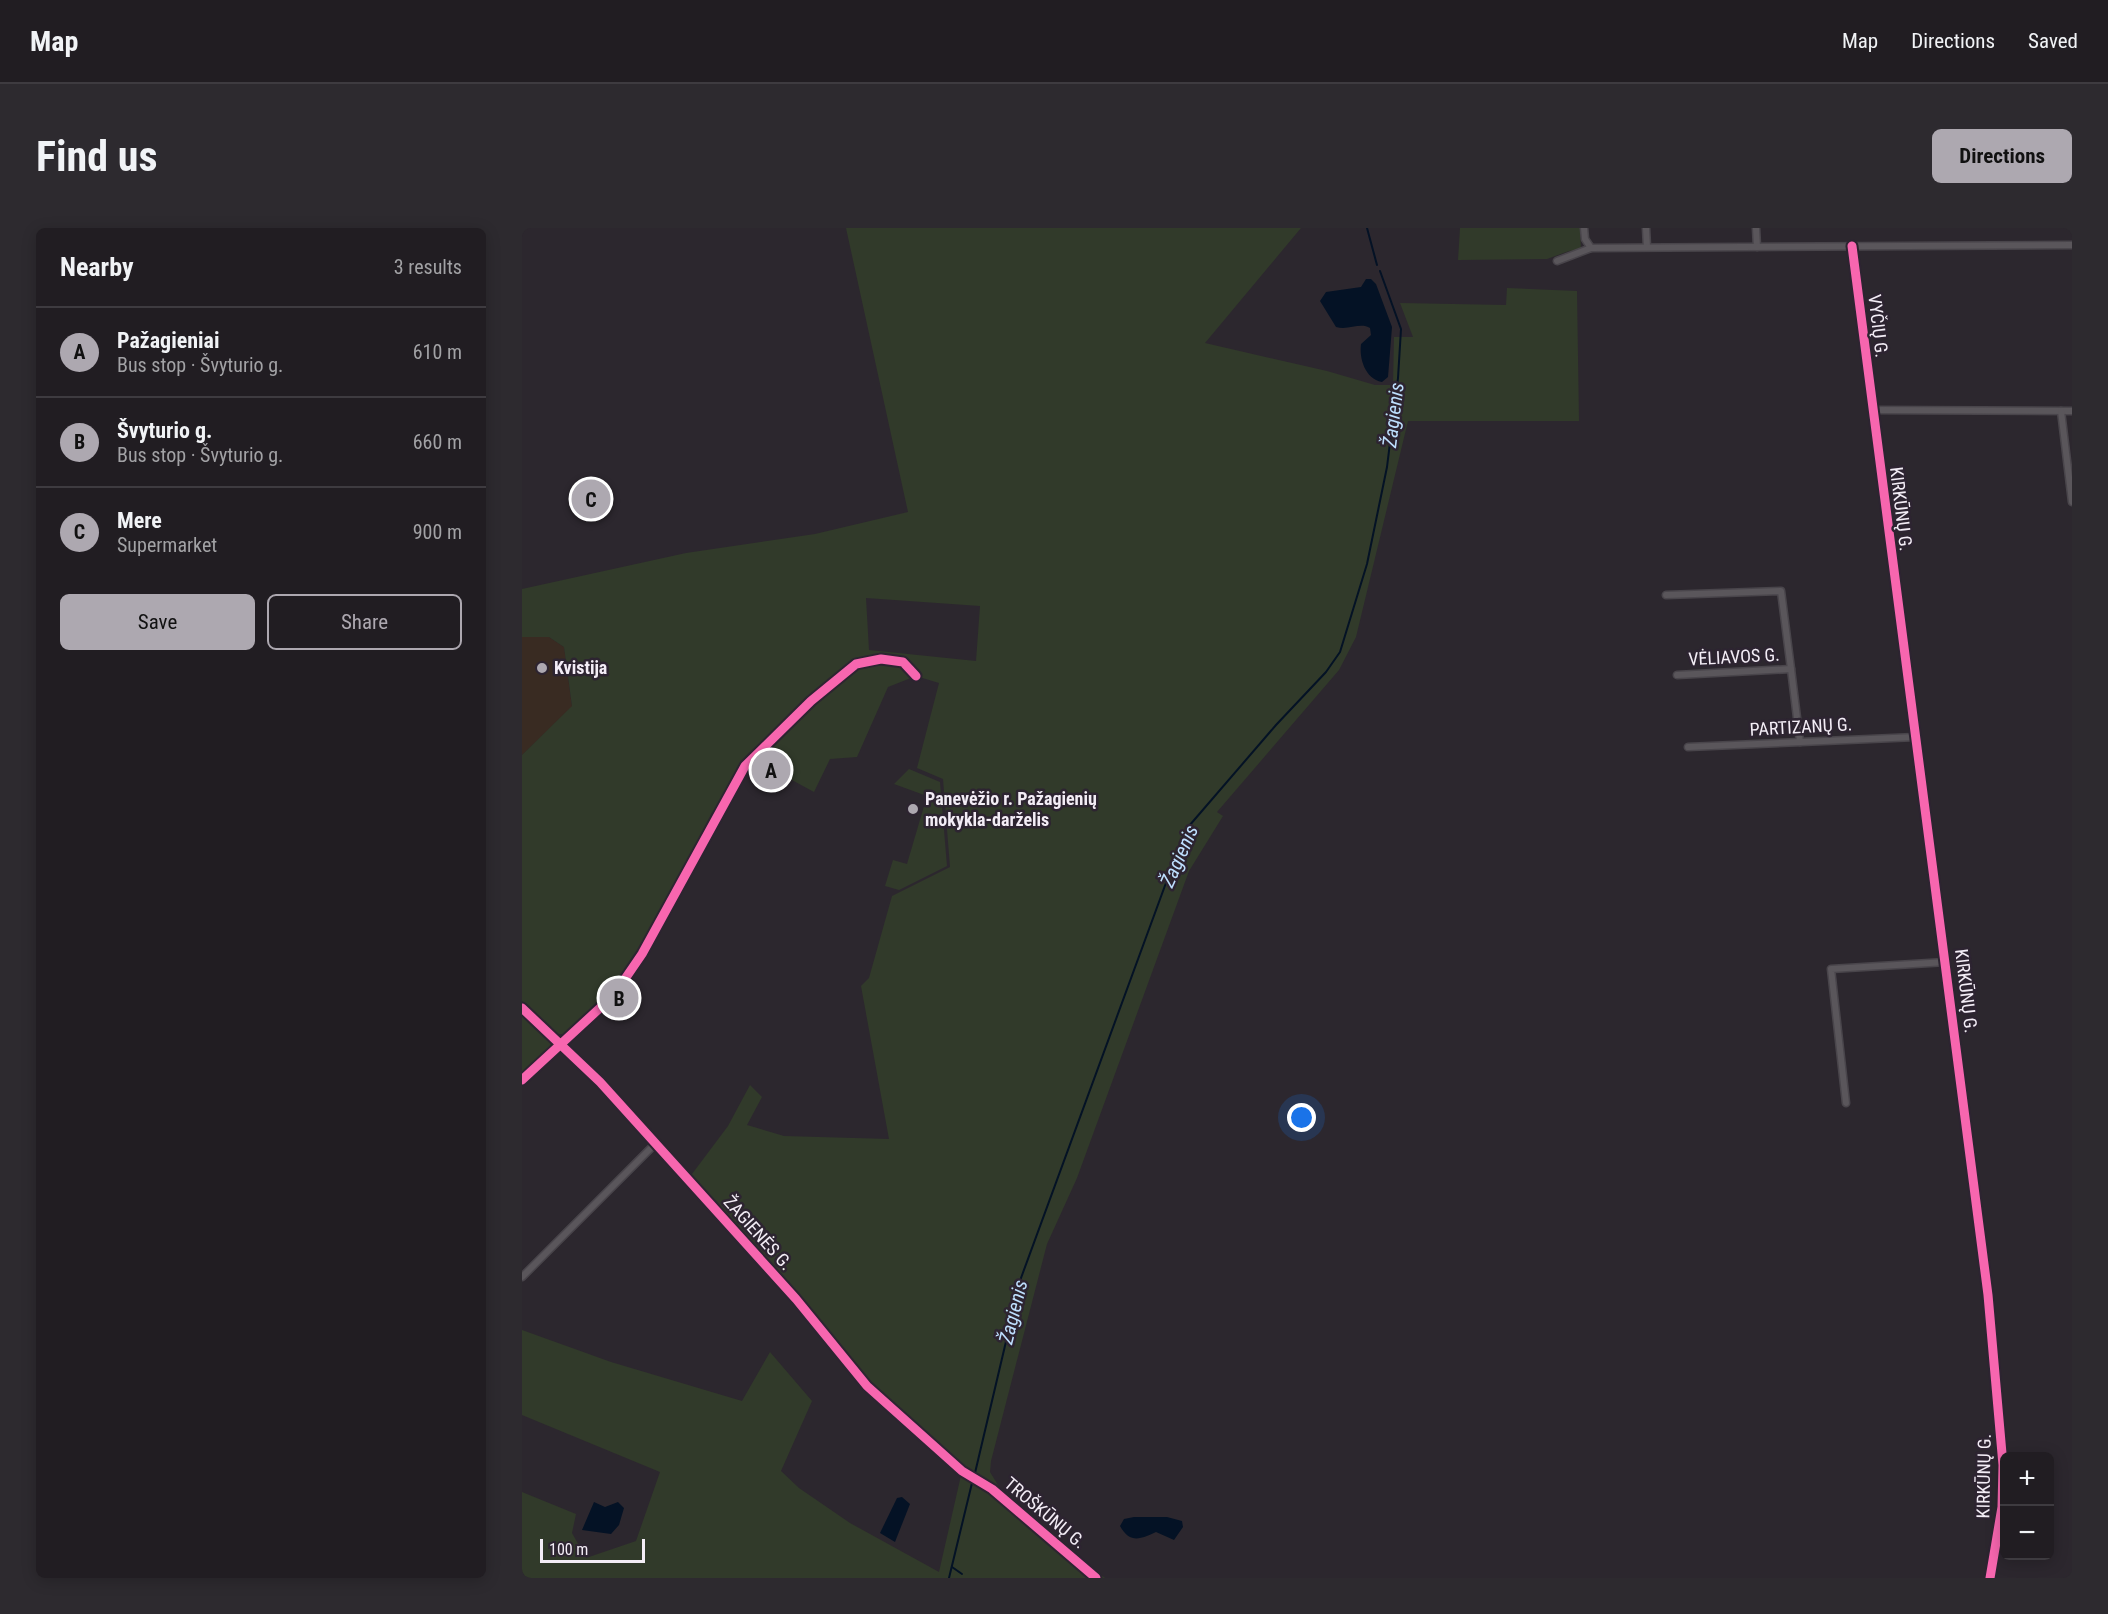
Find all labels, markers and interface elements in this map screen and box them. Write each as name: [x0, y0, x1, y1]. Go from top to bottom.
text: Map: [30, 25, 78, 58]
text: Map: [1842, 29, 1878, 53]
text: Directions: [1911, 29, 1995, 53]
text: Saved: [2028, 29, 2078, 53]
button: Directions: [1932, 129, 2072, 183]
text: Find us: [36, 132, 157, 181]
text: Nearby: [60, 252, 134, 282]
text: 3 results: [394, 255, 462, 279]
street label: VYČIŲ G.: [1864, 293, 1893, 359]
text: Pažagieniai: [117, 328, 220, 353]
text: A: [74, 340, 85, 364]
text: 610 m: [413, 340, 462, 364]
text: Bus stop · Švyturio g.: [117, 353, 283, 377]
water label: Žagienis: [1377, 381, 1409, 450]
text: Švyturio g.: [117, 418, 212, 443]
text: B: [74, 430, 85, 454]
text: 660 m: [413, 430, 462, 454]
text: Bus stop · Švyturio g.: [117, 443, 283, 467]
street label: KIRKŪNŲ G.: [1886, 466, 1917, 552]
pin: C: [572, 476, 610, 522]
text: Mere: [117, 508, 162, 533]
text: C: [74, 520, 85, 544]
text: 900 m: [413, 520, 462, 544]
text: Supermarket: [117, 533, 217, 557]
button: Save: [60, 594, 255, 650]
button: Share: [267, 594, 462, 650]
street label: VĖLIAVOS G.: [1688, 644, 1780, 669]
place label: Kvistija: [554, 657, 607, 678]
marker: Kvistija: [535, 661, 549, 675]
street label: PARTIZANŲ G.: [1749, 713, 1853, 740]
pin: A: [752, 748, 790, 792]
place label: Panevėžio r. Pažagienių mokykla-darželis: [925, 788, 1097, 830]
marker: Panevėžio r. Pažagienių mokykla-darželis: [906, 802, 920, 816]
water label: Žagienis: [1154, 821, 1203, 892]
street label: KIRKŪNŲ G.: [1951, 948, 1982, 1034]
pin: B: [600, 976, 638, 1020]
your location: [1287, 1103, 1316, 1132]
street label: ŽAGIENĖS G.: [720, 1191, 797, 1274]
water label: Žagienis: [993, 1277, 1033, 1348]
street label: KIRKŪNŲ G.: [1972, 1434, 1995, 1518]
map controls: [2000, 1452, 2054, 1560]
button: +: [2000, 1452, 2054, 1506]
street label: TROŠKŪNŲ G.: [1000, 1473, 1090, 1553]
button: −: [2000, 1506, 2054, 1560]
scale bar: [540, 1536, 645, 1564]
text: 100 m: [549, 1540, 588, 1559]

